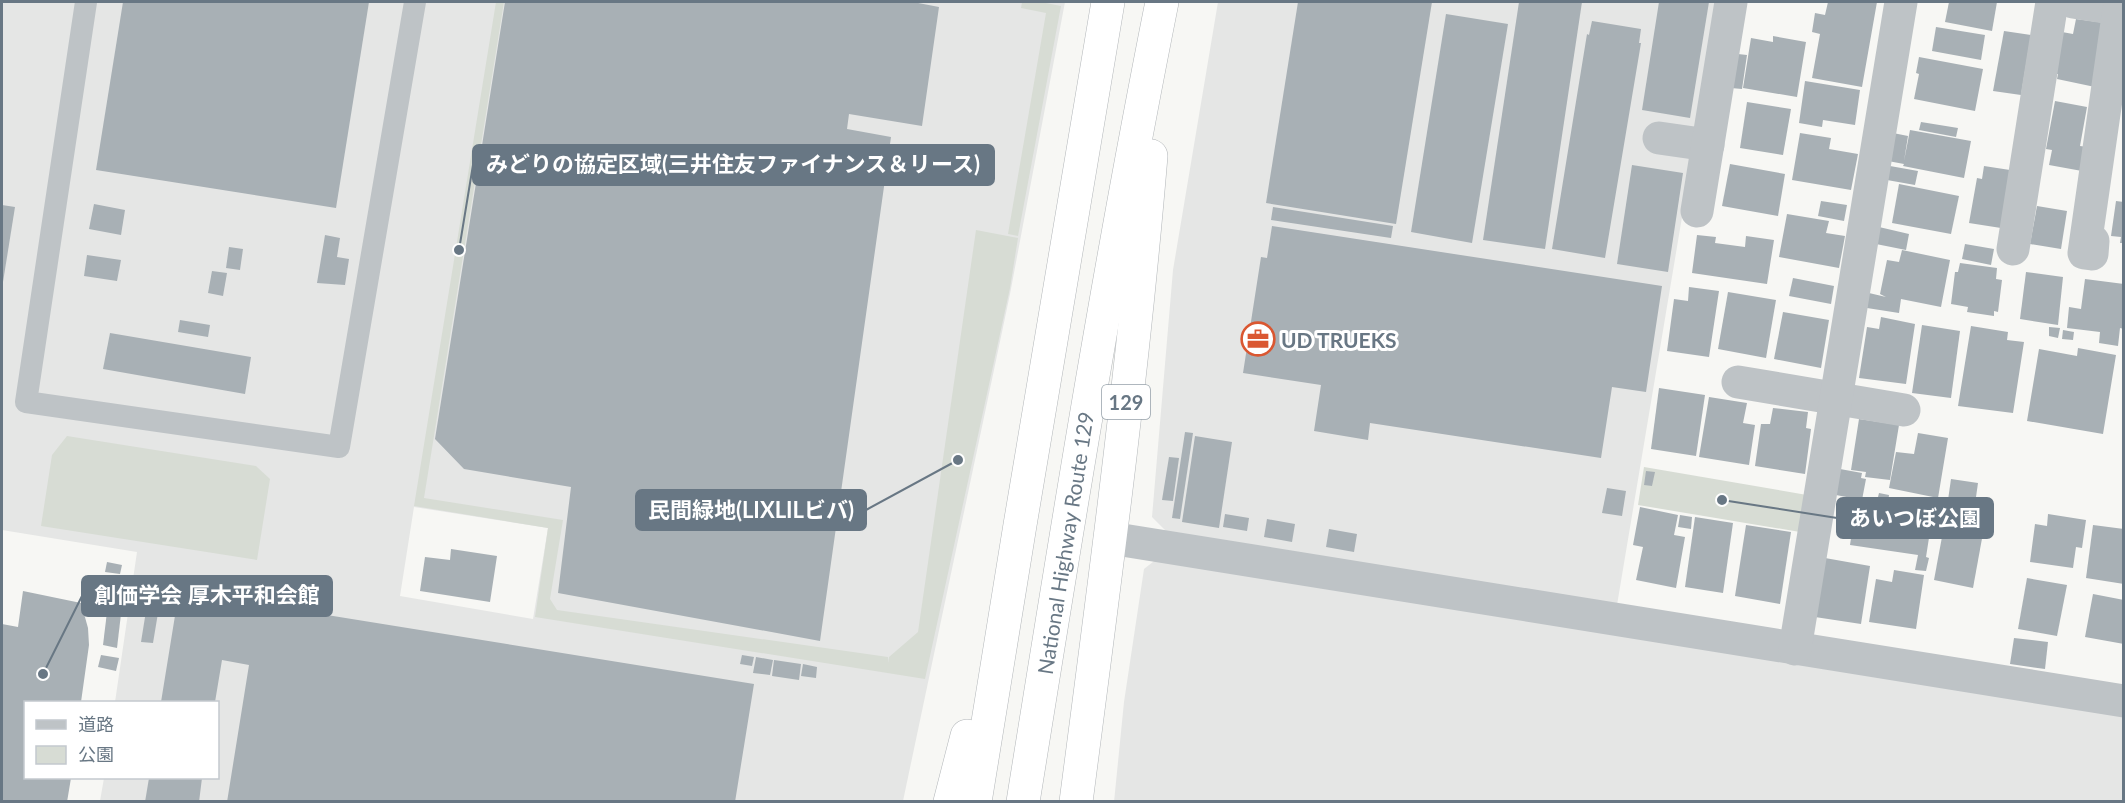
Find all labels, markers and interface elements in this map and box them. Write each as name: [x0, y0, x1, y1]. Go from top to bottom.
callout: みどりの協定区域(三井住友ファイナンス＆リース): [473, 145, 994, 185]
text: みどりの協定区域(三井住友ファイナンス＆リース): [486, 150, 980, 177]
office icon: UD TRUEKS: [1240, 321, 1276, 357]
place label: UD TRUEKS: [1281, 327, 1397, 352]
road number: 129: [1102, 385, 1150, 419]
street label: National Highway Route 129: [1032, 410, 1098, 676]
callout: 民間緑地(LIXLILビバ): [636, 490, 866, 530]
text: 民間緑地(LIXLILビバ): [648, 496, 854, 523]
callout: あいつぼ公園: [1837, 498, 1993, 538]
text: あいつぼ公園: [1849, 504, 1981, 531]
callout: 創価学会 厚木平和会館: [82, 576, 332, 616]
text: 創価学会 厚木平和会館: [94, 581, 320, 608]
legend: [24, 701, 219, 779]
text: 道路: [78, 713, 114, 735]
text: 公園: [78, 743, 114, 765]

